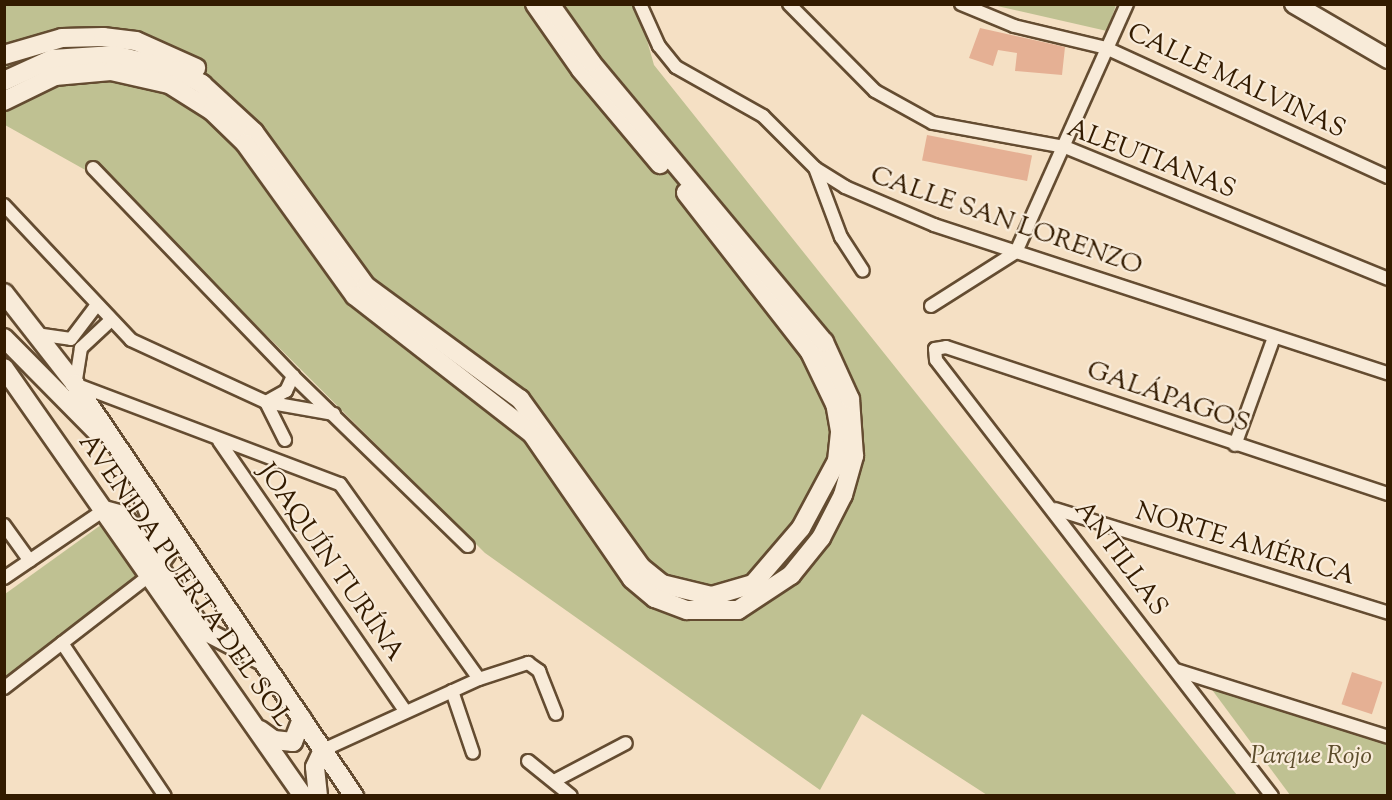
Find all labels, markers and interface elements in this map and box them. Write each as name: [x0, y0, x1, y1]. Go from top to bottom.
street label: CALLE MALVINAS: [1122, 18, 1350, 146]
street label: ALEUTIANAS: [1062, 114, 1240, 206]
street label: CALLE SAN LORENZO: [866, 161, 1146, 283]
street label: GALÁPAGOS: [1082, 356, 1254, 440]
street label: AVENIDA PUERTA DEL SOL: [71, 428, 297, 734]
street label: JOAQUÍN TURÍNA: [250, 458, 410, 668]
street label: ANTILLAS: [1067, 495, 1173, 623]
street label: NORTE AMÉRICA: [1132, 497, 1358, 593]
park label: Parque Rojo: [1250, 741, 1372, 773]

